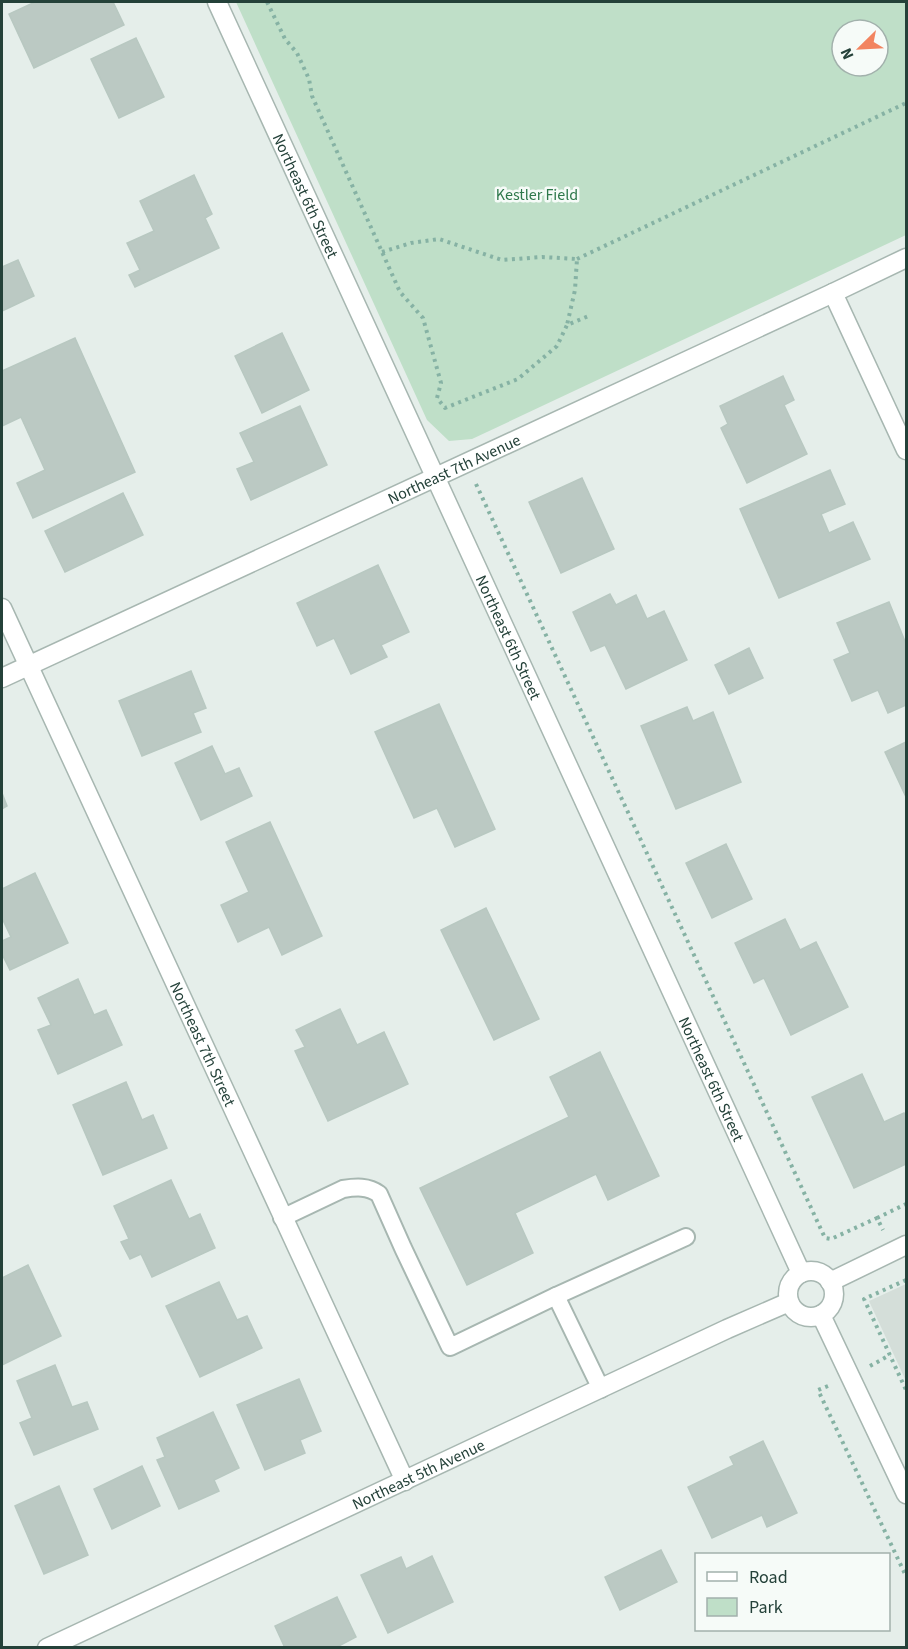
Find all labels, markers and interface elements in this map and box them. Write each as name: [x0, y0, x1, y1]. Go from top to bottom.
north arrow: [830, 18, 890, 78]
text: N: [835, 44, 859, 63]
street label: Northeast 6th Street: [267, 130, 343, 262]
park label: Kestler Field: [496, 184, 578, 206]
street label: Northeast 7th Avenue: [384, 429, 524, 510]
street label: Northeast 6th Street: [470, 572, 546, 704]
street label: Northeast 7th Street: [164, 978, 241, 1111]
street label: Northeast 6th Street: [673, 1013, 749, 1146]
street label: Northeast 5th Avenue: [349, 1434, 489, 1515]
legend: [695, 1553, 890, 1631]
text: Road: [749, 1565, 788, 1590]
text: Park: [749, 1595, 783, 1620]

